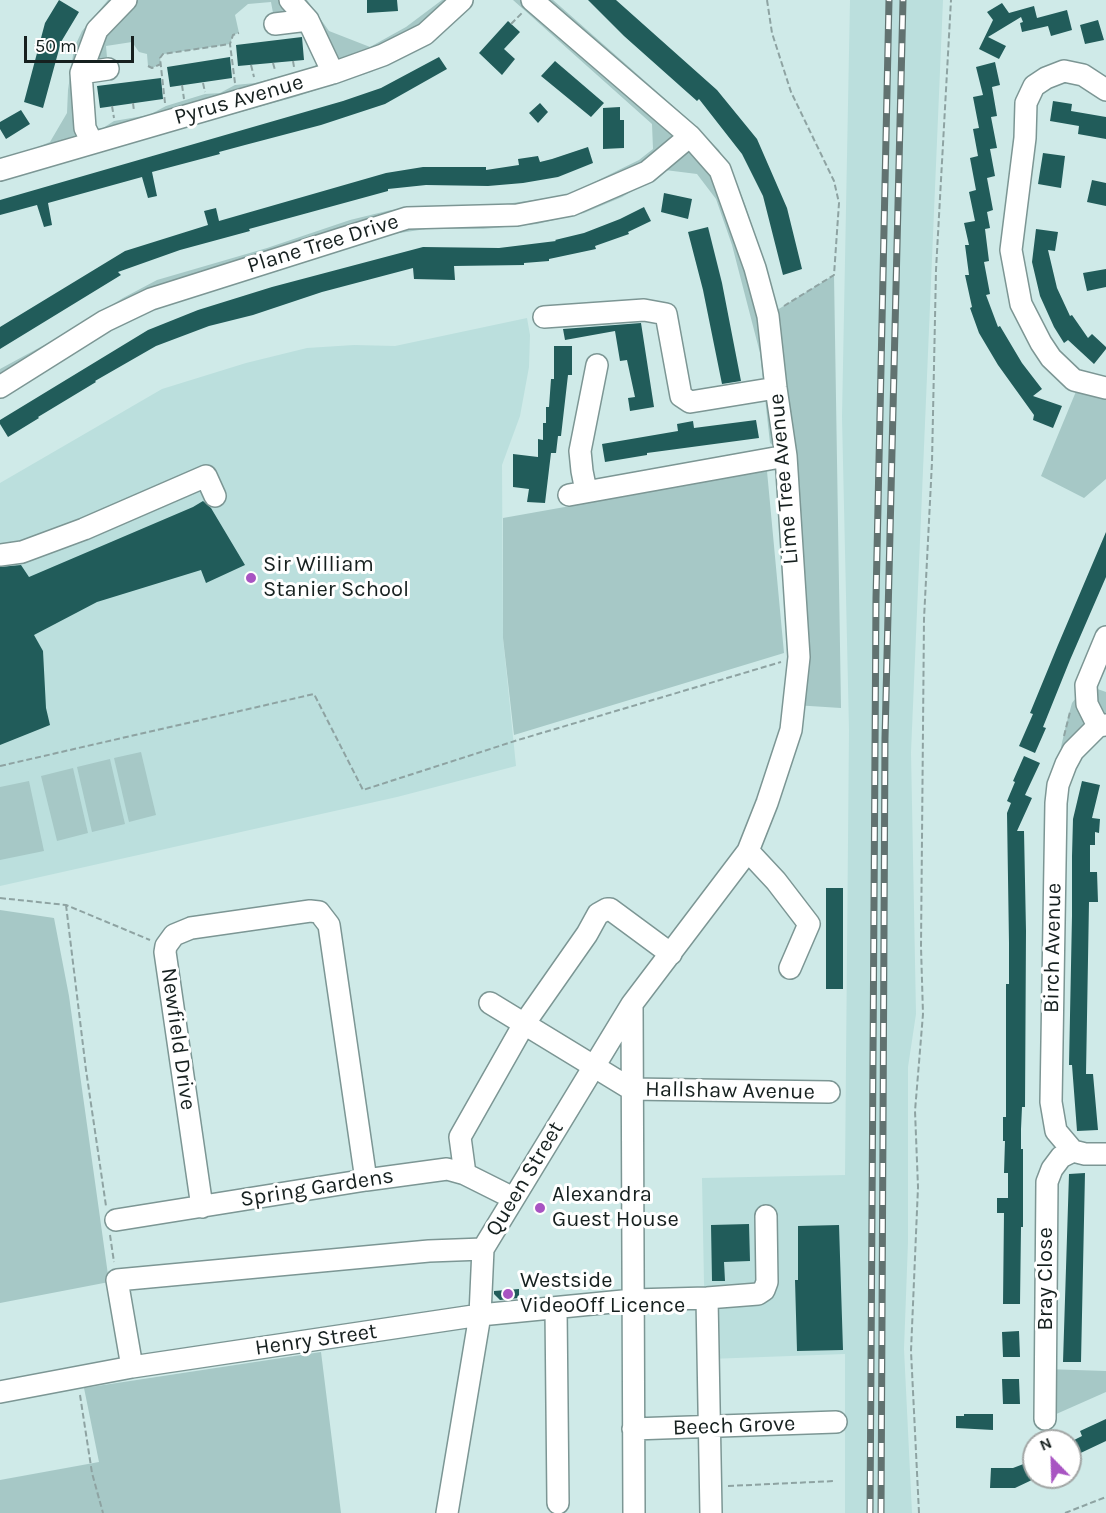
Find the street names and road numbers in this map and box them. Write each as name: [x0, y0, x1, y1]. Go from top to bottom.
street label: Pyrus Avenue: [171, 69, 307, 131]
street label: Plane Tree Drive: [244, 208, 402, 280]
street label: Lime Tree Avenue: [763, 392, 805, 566]
street label: Birch Avenue: [1039, 883, 1067, 1013]
street label: Newfield Drive: [155, 966, 201, 1112]
street label: Hallshaw Avenue: [645, 1076, 815, 1106]
street label: Queen Street: [480, 1117, 570, 1241]
street label: Spring Gardens: [238, 1163, 396, 1213]
street label: Bray Close: [1033, 1227, 1059, 1331]
street label: Henry Street: [253, 1318, 379, 1362]
street label: Beech Grove: [672, 1411, 796, 1441]

